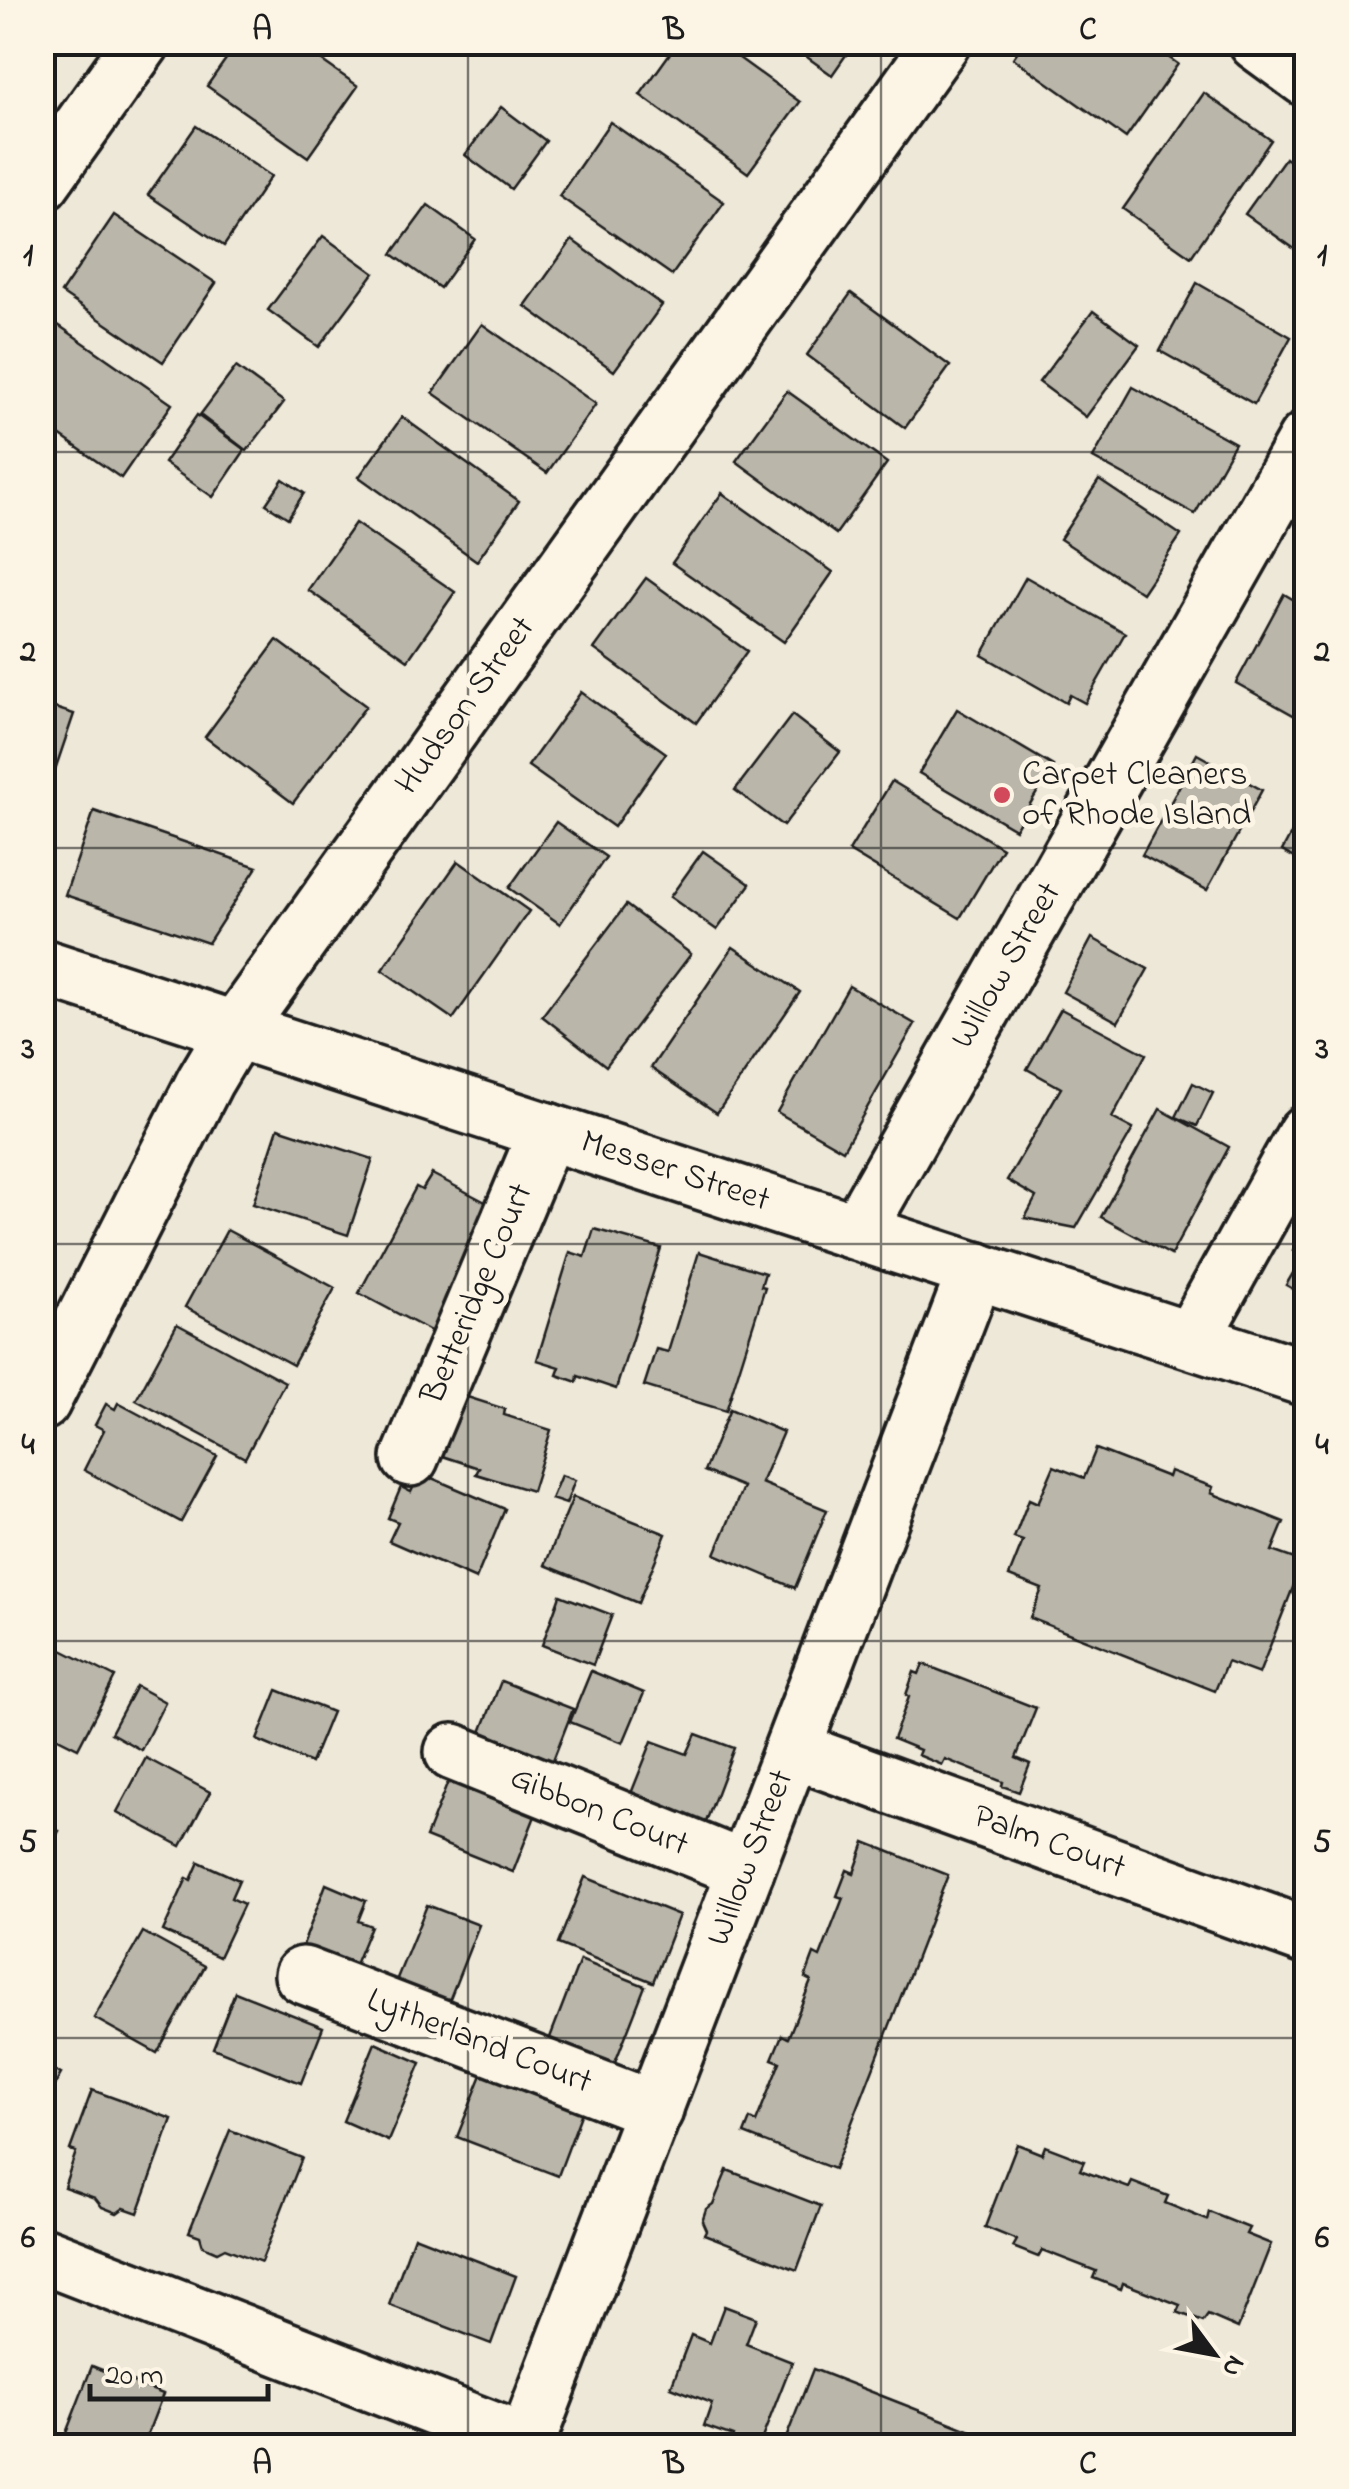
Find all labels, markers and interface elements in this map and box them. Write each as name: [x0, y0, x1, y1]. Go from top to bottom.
text: A: [252, 8, 272, 55]
text: B: [661, 8, 685, 55]
text: C: [1079, 8, 1097, 55]
text: 1: [23, 234, 33, 281]
text: 1: [1317, 234, 1327, 281]
street label: Hudson Street: [384, 606, 549, 806]
text: 2: [19, 630, 36, 677]
text: 2: [1313, 630, 1330, 677]
place label: Carpet Cleaners of Rhode Island: [1022, 750, 1251, 841]
marker: Carpet Cleaners of Rhode Island: [991, 784, 1013, 806]
street label: Willow Street: [939, 873, 1075, 1059]
text: 3: [20, 1027, 35, 1074]
text: 3: [1314, 1027, 1329, 1074]
street label: Messer Street: [574, 1117, 776, 1227]
street label: Betteridge Court: [408, 1175, 548, 1413]
text: 4: [21, 1423, 35, 1470]
text: 4: [1315, 1423, 1329, 1470]
street label: Gibbon Court: [502, 1753, 696, 1871]
street label: Willow Street: [694, 1762, 808, 1954]
street label: Palm Court: [966, 1792, 1133, 1894]
text: 5: [19, 1820, 37, 1867]
text: 5: [1313, 1820, 1331, 1867]
street label: Lytherland Court: [359, 1976, 599, 2108]
text: 6: [21, 2216, 35, 2263]
text: 6: [1315, 2216, 1329, 2263]
north arrow: [1164, 2304, 1264, 2404]
scale bar: [90, 2339, 268, 2401]
text: N: [1210, 2347, 1255, 2384]
text: 20 m: [105, 2355, 164, 2399]
text: A: [252, 2442, 272, 2489]
text: B: [661, 2442, 685, 2489]
text: C: [1079, 2442, 1097, 2489]

